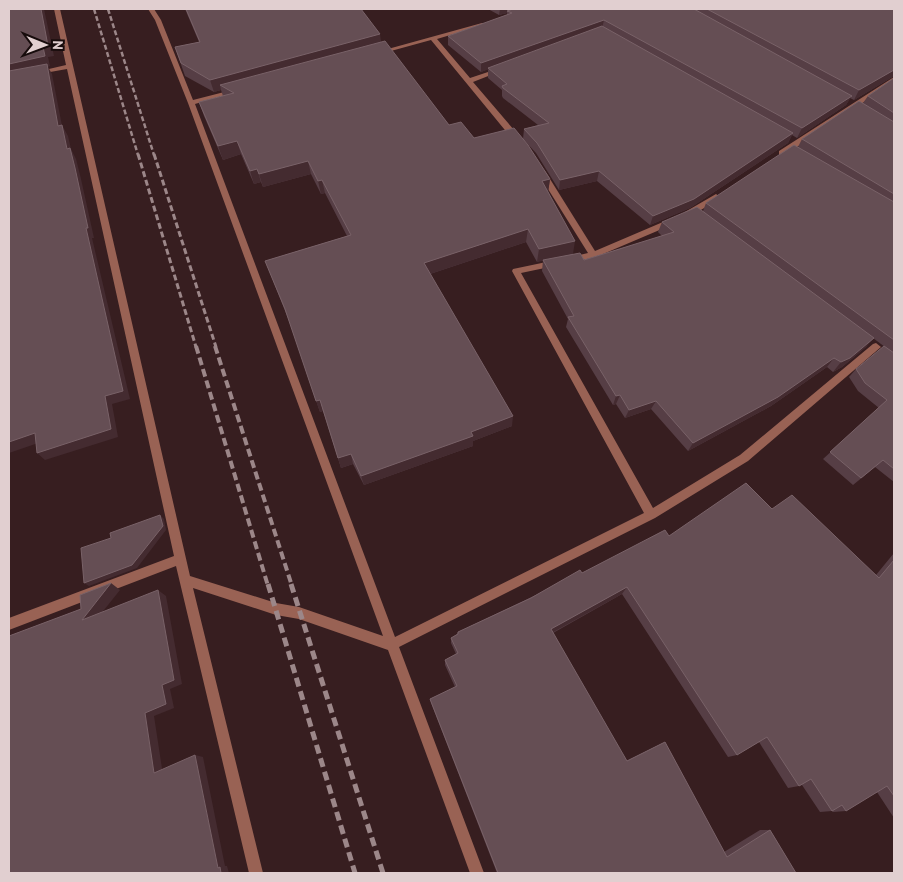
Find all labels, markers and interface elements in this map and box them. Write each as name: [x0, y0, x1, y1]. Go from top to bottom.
north arrow: [20, 20, 70, 70]
text: N: [49, 40, 67, 50]

